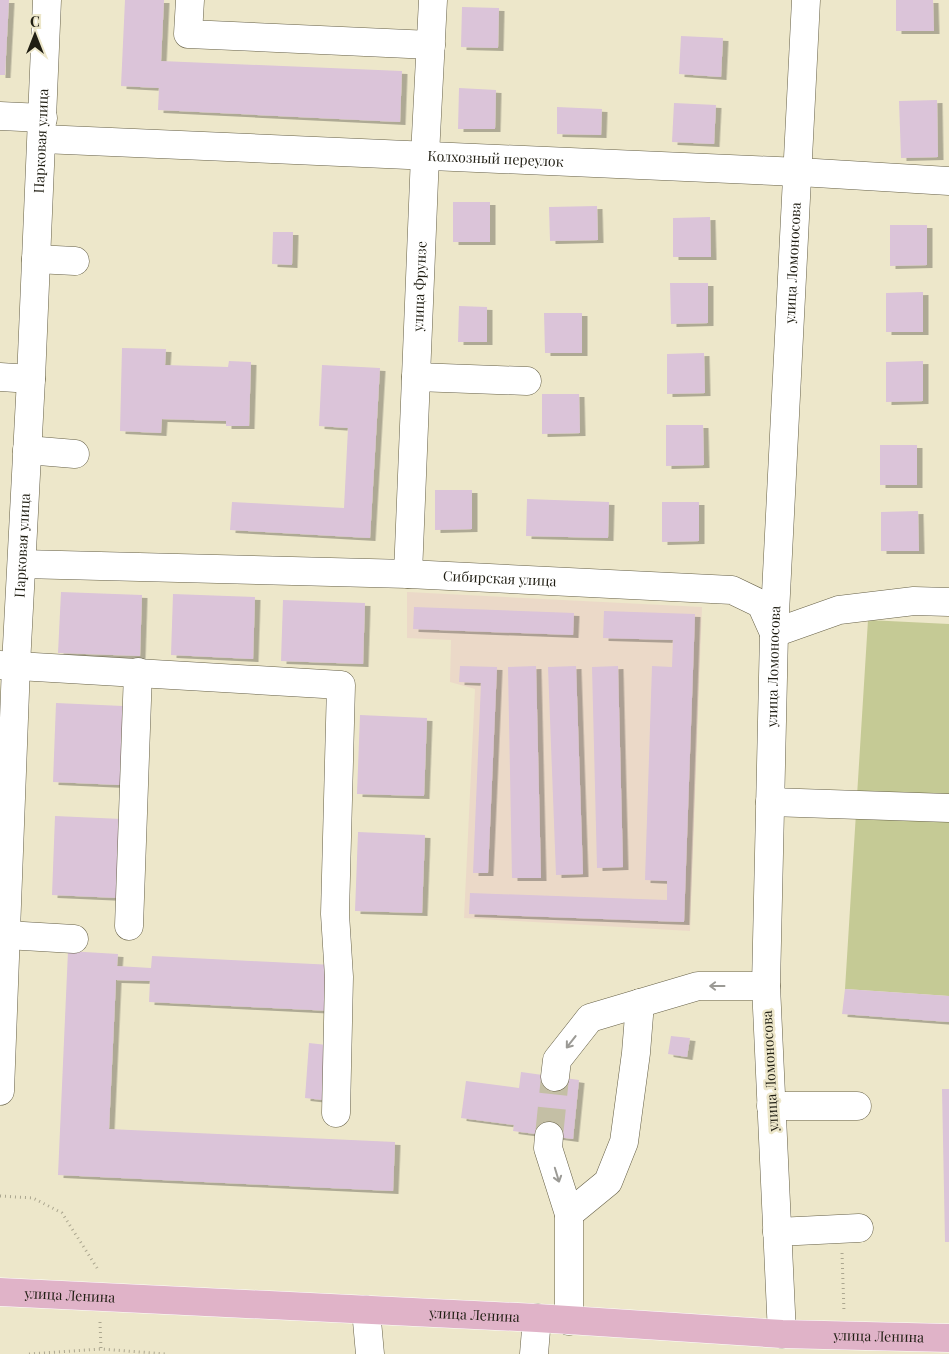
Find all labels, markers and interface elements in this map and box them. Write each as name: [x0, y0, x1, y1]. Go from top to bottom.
north arrow: [10, 10, 60, 60]
text: С: [30, 12, 40, 31]
street label: Парковая улица: [29, 88, 52, 194]
street label: Колхозный переулок: [427, 146, 564, 171]
street label: улица Ломоносова: [780, 202, 805, 325]
street label: улица Фрунзе: [408, 241, 431, 333]
street label: Парковая улица: [10, 493, 34, 598]
street label: Сибирская улица: [443, 566, 557, 590]
street label: улица Ломоносова: [762, 605, 784, 728]
one-way arrow: [710, 981, 726, 991]
street label: улица Ломоносова: [757, 1010, 782, 1133]
one-way arrow: [566, 1035, 576, 1049]
one-way arrow: [552, 1167, 562, 1183]
street label: улица Ленина: [23, 1283, 116, 1307]
street label: улица Ленина: [428, 1303, 520, 1326]
street label: улица Ленина: [832, 1325, 924, 1346]

